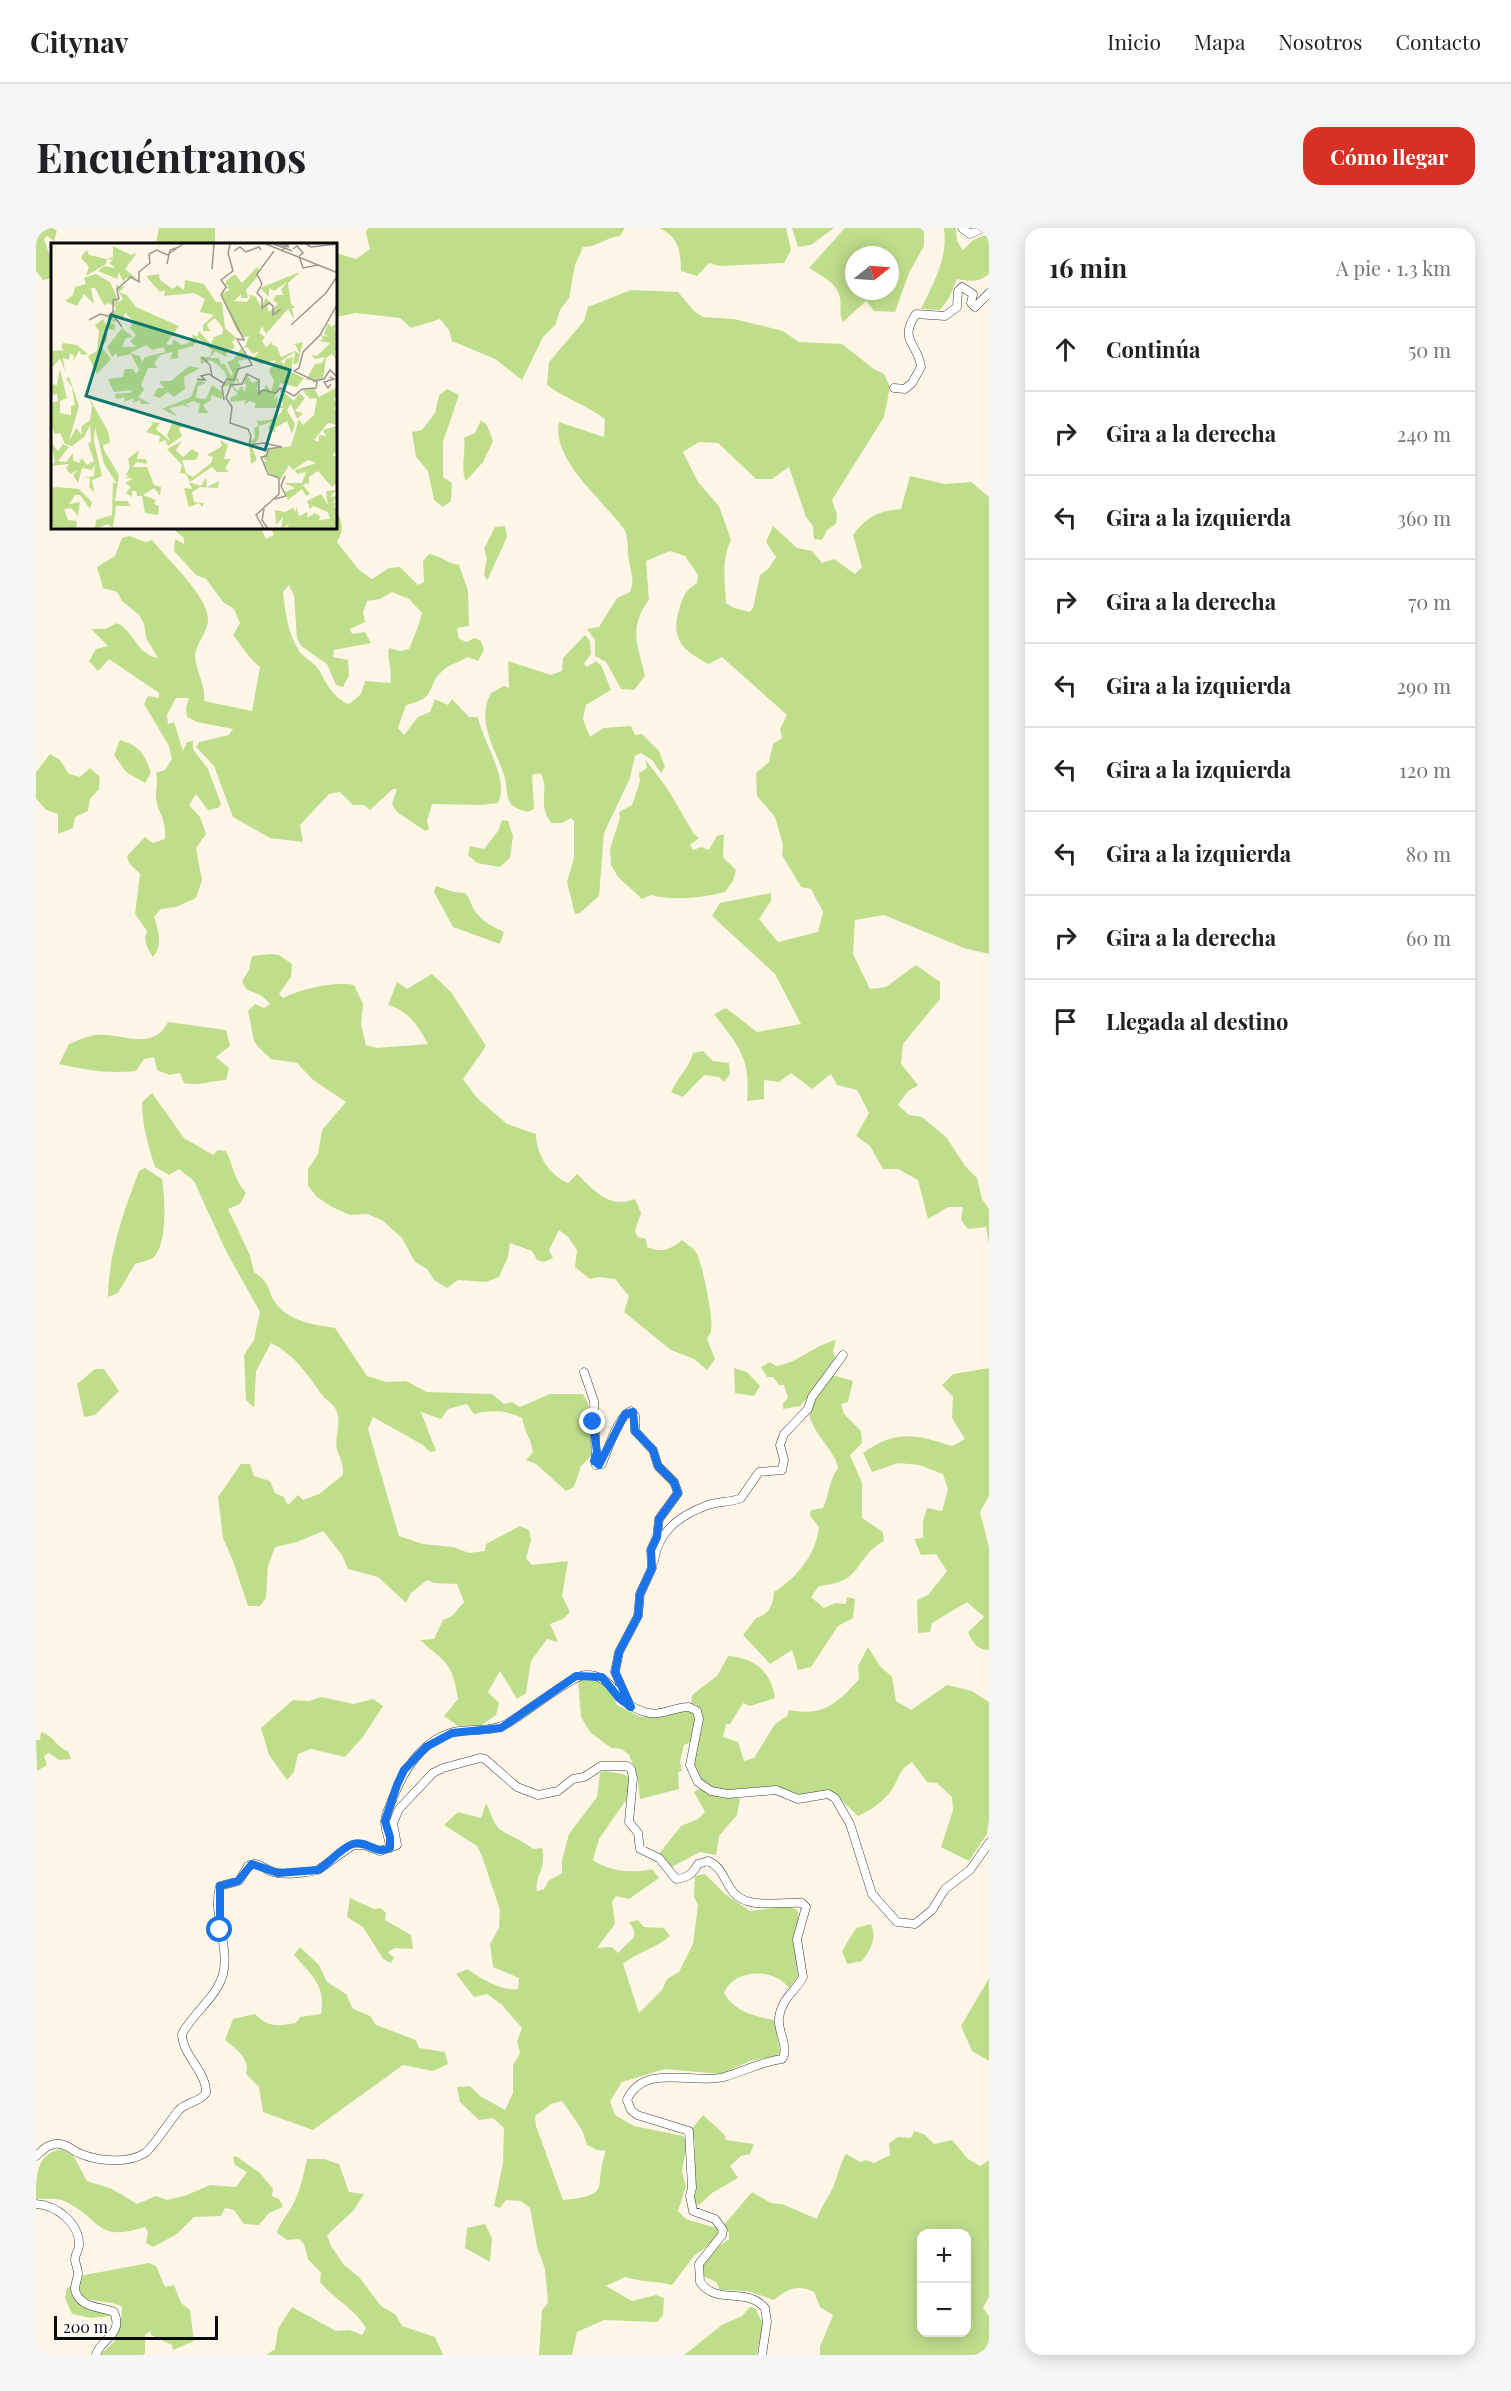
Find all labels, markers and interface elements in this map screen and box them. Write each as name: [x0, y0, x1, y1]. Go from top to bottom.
text: Citynav: [30, 23, 129, 60]
text: Inicio: [1107, 27, 1161, 55]
text: Mapa: [1194, 27, 1245, 55]
text: Nosotros: [1278, 27, 1362, 55]
text: Contacto: [1395, 27, 1481, 55]
button: Cómo llegar: [1303, 127, 1475, 185]
text: Encuéntranos: [36, 128, 306, 184]
inset map: [51, 243, 338, 530]
north arrow: [845, 246, 899, 300]
text: 16 min: [1049, 250, 1127, 285]
text: A pie · 1.3 km: [1336, 254, 1451, 281]
icon: ahead: [1049, 333, 1082, 366]
text: Continúa: [1106, 334, 1200, 364]
text: 50 m: [1408, 336, 1451, 363]
icon: right: [1049, 417, 1082, 450]
text: Gira a la derecha: [1106, 418, 1276, 448]
text: 240 m: [1397, 420, 1451, 447]
icon: left: [1049, 501, 1082, 534]
text: Gira a la izquierda: [1106, 502, 1291, 532]
text: 360 m: [1397, 504, 1451, 531]
icon: right: [1049, 585, 1082, 618]
text: Gira a la derecha: [1106, 586, 1276, 616]
text: 70 m: [1408, 588, 1451, 615]
icon: left: [1049, 669, 1082, 702]
text: Gira a la izquierda: [1106, 670, 1291, 700]
text: 290 m: [1397, 672, 1451, 699]
icon: left: [1049, 753, 1082, 786]
text: Gira a la izquierda: [1106, 754, 1291, 784]
text: 120 m: [1399, 756, 1451, 783]
icon: left: [1049, 837, 1082, 870]
text: Gira a la izquierda: [1106, 838, 1291, 868]
text: 80 m: [1406, 840, 1451, 867]
icon: right: [1049, 921, 1082, 954]
text: Gira a la derecha: [1106, 922, 1276, 952]
text: 60 m: [1406, 924, 1451, 951]
icon: arrive: [1049, 1005, 1082, 1038]
text: Llegada al destino: [1106, 1006, 1288, 1036]
route end: [579, 1408, 605, 1434]
route start: [206, 1916, 232, 1942]
map controls: [917, 2229, 971, 2337]
button: +: [917, 2229, 971, 2283]
button: −: [917, 2283, 971, 2337]
scale bar: [54, 2313, 218, 2340]
text: 200 m: [63, 2316, 108, 2337]

